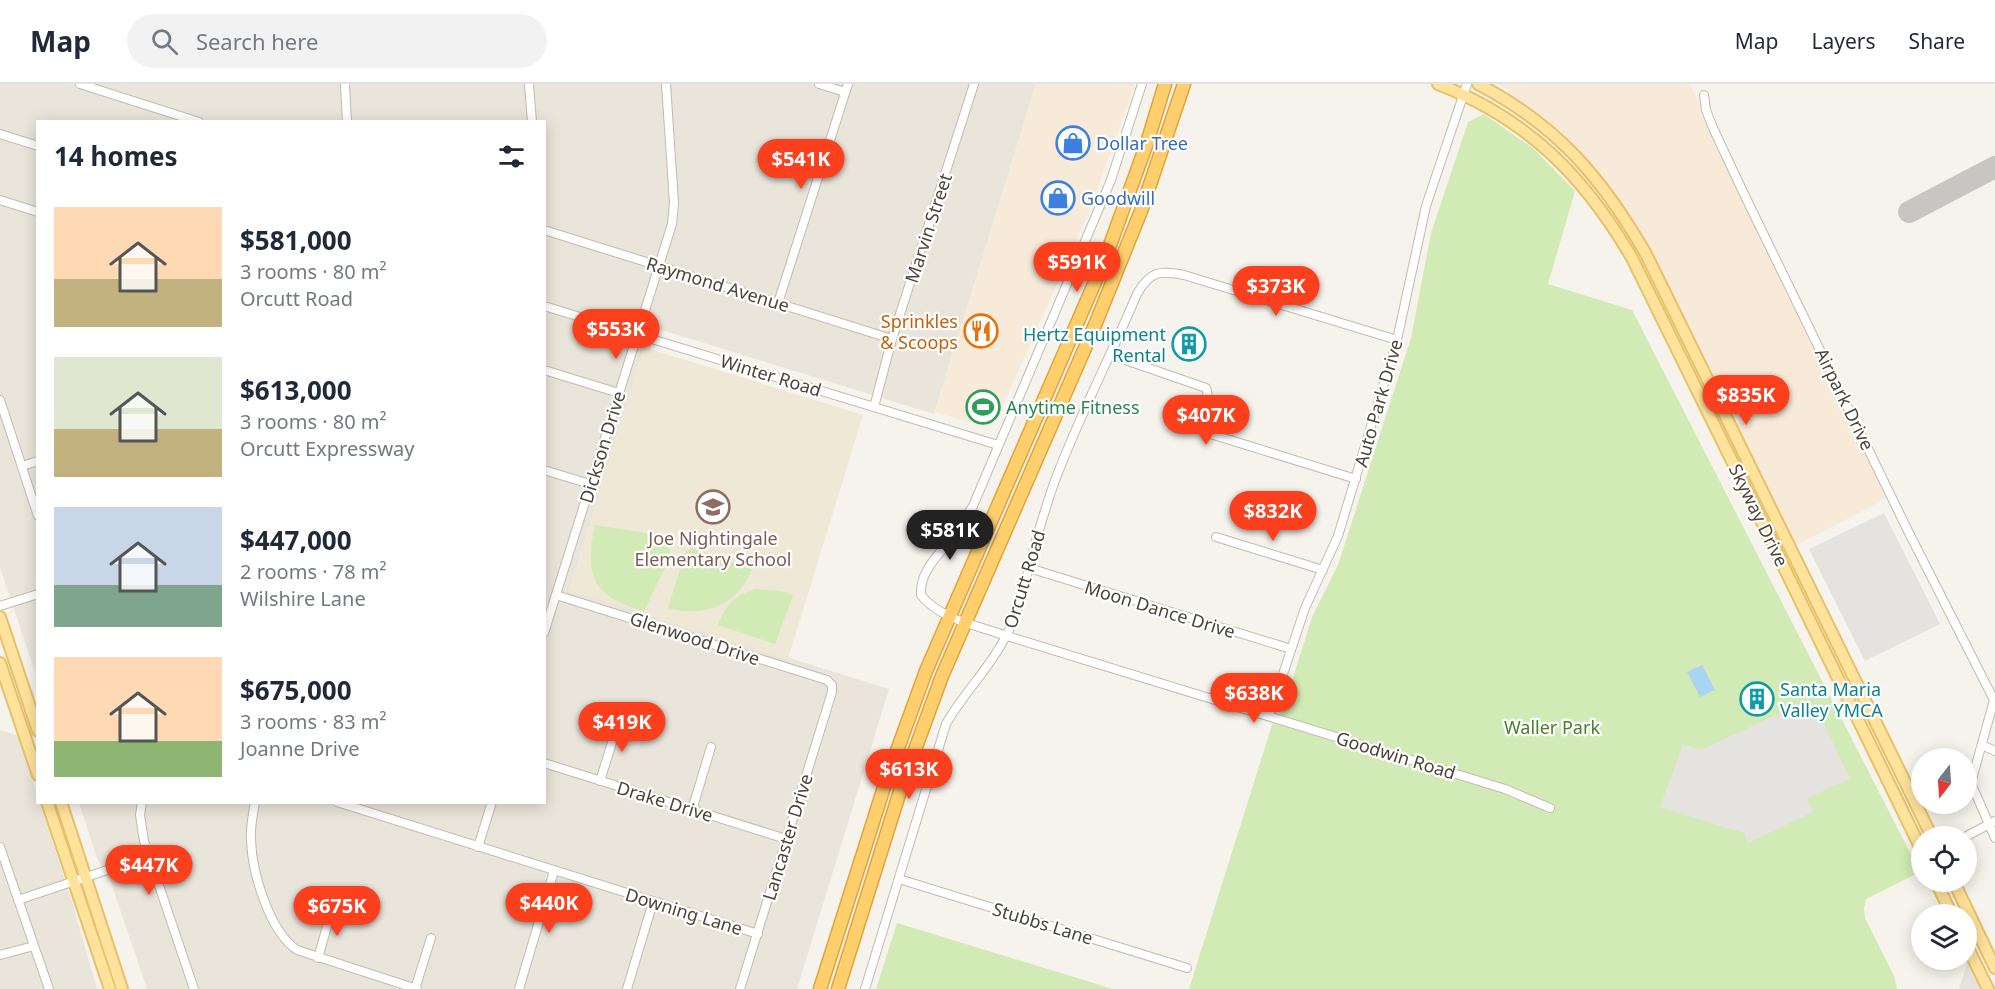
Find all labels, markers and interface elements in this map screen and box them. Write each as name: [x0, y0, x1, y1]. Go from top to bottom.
search box: [127, 14, 547, 68]
text: Map: [30, 22, 91, 60]
icon: search: [148, 25, 181, 58]
text: Search here: [196, 26, 318, 56]
text: Map: [1735, 27, 1779, 55]
text: Layers: [1812, 27, 1876, 55]
text: Share: [1909, 27, 1965, 55]
shop icon: Dollar Tree: [1055, 125, 1091, 161]
place label: Dollar Tree: [1096, 131, 1188, 155]
text: 14 homes: [54, 138, 178, 174]
pin: $541K: [759, 139, 843, 190]
icon: filters: [495, 140, 528, 173]
text: $541K: [771, 145, 831, 172]
street label: Marvin Street: [899, 170, 957, 286]
shop icon: Goodwill: [1040, 180, 1076, 216]
place label: Goodwill: [1081, 186, 1155, 210]
text: $581,000: [240, 222, 352, 258]
icon: home: [102, 231, 174, 303]
pin: $591K: [1035, 242, 1119, 293]
text: $591K: [1047, 248, 1107, 275]
street label: Raymond Avenue: [644, 251, 792, 317]
text: 3 rooms · 80 m²: [240, 258, 387, 285]
pin: $373K: [1234, 266, 1318, 317]
text: $373K: [1246, 272, 1306, 299]
text: Orcutt Road: [240, 285, 353, 312]
pin: $553K: [574, 309, 658, 360]
place label: Sprinkles & Scoops: [880, 309, 958, 354]
restaurant icon: Sprinkles & Scoops: [963, 313, 999, 349]
text: $553K: [586, 315, 646, 342]
place label: Hertz Equipment Rental: [1023, 322, 1166, 367]
building icon: Hertz Equipment Rental: [1171, 326, 1207, 362]
street label: Auto Park Drive: [1348, 336, 1408, 470]
street label: Airpark Drive: [1810, 344, 1880, 454]
street label: Winter Road: [718, 348, 824, 402]
text: $613,000: [240, 372, 352, 408]
pin: $835K: [1704, 375, 1788, 426]
icon: home: [102, 381, 174, 453]
text: $835K: [1716, 381, 1776, 408]
street label: Dickson Drive: [574, 388, 630, 506]
sports icon: Anytime Fitness: [965, 389, 1001, 425]
place label: Anytime Fitness: [1006, 395, 1140, 419]
pin: $407K: [1164, 395, 1248, 446]
text: $407K: [1176, 401, 1236, 428]
text: 3 rooms · 80 m²: [240, 408, 387, 435]
text: Orcutt Expressway: [240, 435, 415, 462]
street label: Skyway Drive: [1724, 460, 1794, 570]
school or university icon: Joe Nightingale Elementary School: [695, 489, 731, 525]
pin: $832K: [1231, 491, 1315, 542]
text: $832K: [1243, 497, 1303, 524]
pin: $581K: [908, 510, 992, 561]
text: $581K: [920, 516, 980, 543]
text: $447,000: [240, 522, 352, 558]
place label: Joe Nightingale Elementary School: [635, 526, 791, 571]
street label: Orcutt Road: [998, 527, 1050, 631]
icon: home: [102, 531, 174, 603]
text: 2 rooms · 78 m²: [240, 558, 387, 585]
street label: Moon Dance Drive: [1082, 575, 1238, 643]
text: Wilshire Lane: [240, 585, 366, 612]
street label: Glenwood Drive: [627, 606, 763, 670]
text: $675,000: [240, 672, 352, 708]
pin: $638K: [1212, 673, 1296, 724]
place label: Santa Maria Valley YMCA: [1780, 677, 1883, 722]
text: $638K: [1224, 679, 1284, 706]
icon: home: [102, 681, 174, 753]
building icon: Santa Maria Valley YMCA: [1739, 681, 1775, 717]
pin: $419K: [580, 702, 664, 753]
text: 3 rooms · 83 m²: [240, 708, 387, 735]
text: $419K: [592, 708, 652, 735]
park label: Waller Park: [1504, 715, 1600, 739]
street label: Goodwin Road: [1333, 725, 1459, 785]
text: Joanne Drive: [240, 735, 359, 762]
north arrow: [1911, 748, 1977, 814]
map controls: [1911, 748, 1977, 970]
pin: $613K: [867, 749, 951, 800]
text: $613K: [879, 755, 939, 782]
street label: Lancaster Drive: [756, 771, 818, 903]
street label: Drake Drive: [614, 775, 716, 827]
button: locate: [1911, 826, 1977, 892]
pin: $447K: [107, 845, 191, 896]
text: $447K: [119, 851, 179, 878]
street label: Downing Lane: [623, 882, 745, 940]
pin: $440K: [507, 883, 591, 934]
pin: $675K: [295, 886, 379, 937]
text: $440K: [519, 889, 579, 916]
text: $675K: [307, 892, 367, 919]
street label: Stubbs Lane: [990, 896, 1096, 950]
button: layers: [1911, 904, 1977, 970]

